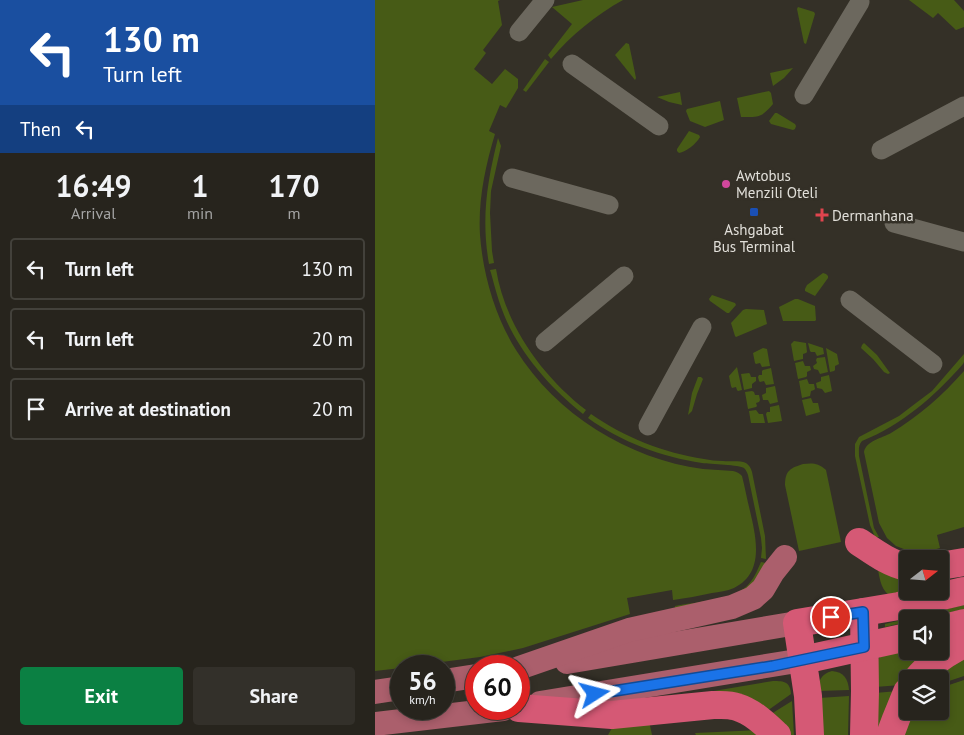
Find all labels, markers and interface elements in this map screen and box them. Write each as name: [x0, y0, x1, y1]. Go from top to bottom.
text: 130 m: [103, 16, 200, 62]
icon: left: [20, 20, 85, 85]
text: Turn left: [103, 60, 182, 88]
icon: left: [71, 115, 99, 143]
text: Then: [20, 117, 61, 141]
text: 16:49: [55, 166, 132, 205]
text: 1: [192, 166, 209, 205]
text: 170: [268, 166, 320, 205]
place label: Awtobus Menzili Oteli: [736, 166, 818, 202]
marker: Awtobus Menzili Oteli: [720, 178, 732, 190]
text: Arrival: [71, 203, 116, 223]
text: min: [187, 203, 213, 223]
text: m: [288, 203, 301, 223]
marker: Ashgabat Bus Terminal: [748, 206, 760, 218]
place label: Dermanhana: [832, 206, 914, 225]
marker: Dermanhana: [816, 209, 828, 221]
place label: Ashgabat Bus Terminal: [713, 220, 796, 256]
icon: left: [22, 255, 50, 283]
text: Turn left: [65, 257, 134, 281]
text: 130 m: [301, 257, 353, 281]
icon: left: [22, 325, 50, 353]
text: Turn left: [65, 327, 134, 351]
text: 20 m: [312, 327, 353, 351]
icon: arrive: [22, 395, 50, 423]
text: Arrive at destination: [65, 397, 231, 421]
text: 20 m: [312, 397, 353, 421]
north arrow: [899, 550, 949, 600]
map controls: [899, 550, 949, 720]
pin: [810, 596, 852, 638]
icon: arrive: [817, 603, 845, 631]
button: sound: [899, 610, 949, 660]
speed limit sign: 60: [465, 655, 530, 720]
text: 56: [408, 665, 437, 697]
button: Exit: [20, 667, 183, 725]
button: Share: [193, 667, 355, 725]
position arrow: [568, 667, 620, 719]
button: layers: [899, 670, 949, 720]
text: km/h: [409, 692, 436, 707]

